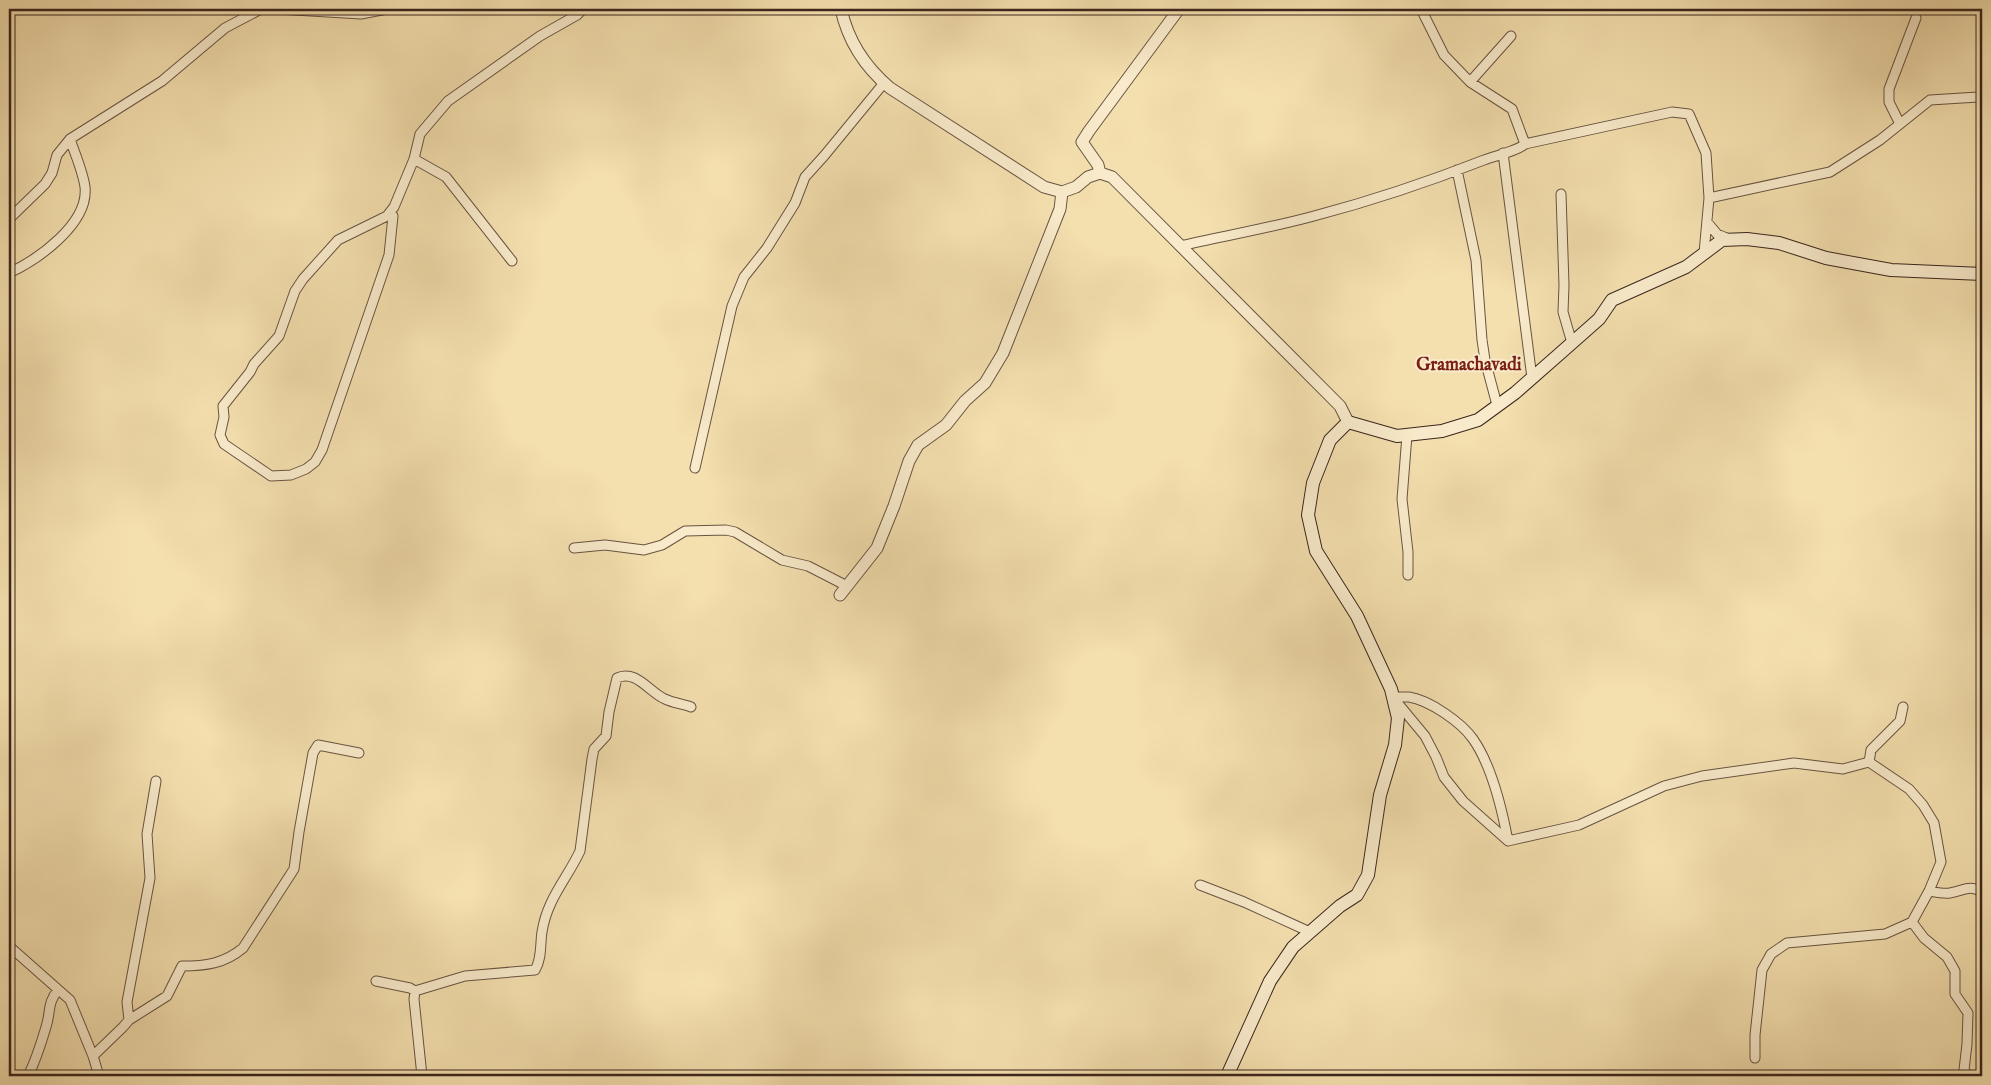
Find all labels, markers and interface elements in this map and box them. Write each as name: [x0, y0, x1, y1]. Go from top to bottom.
district label: Gramachavadi: [1416, 354, 1522, 377]

